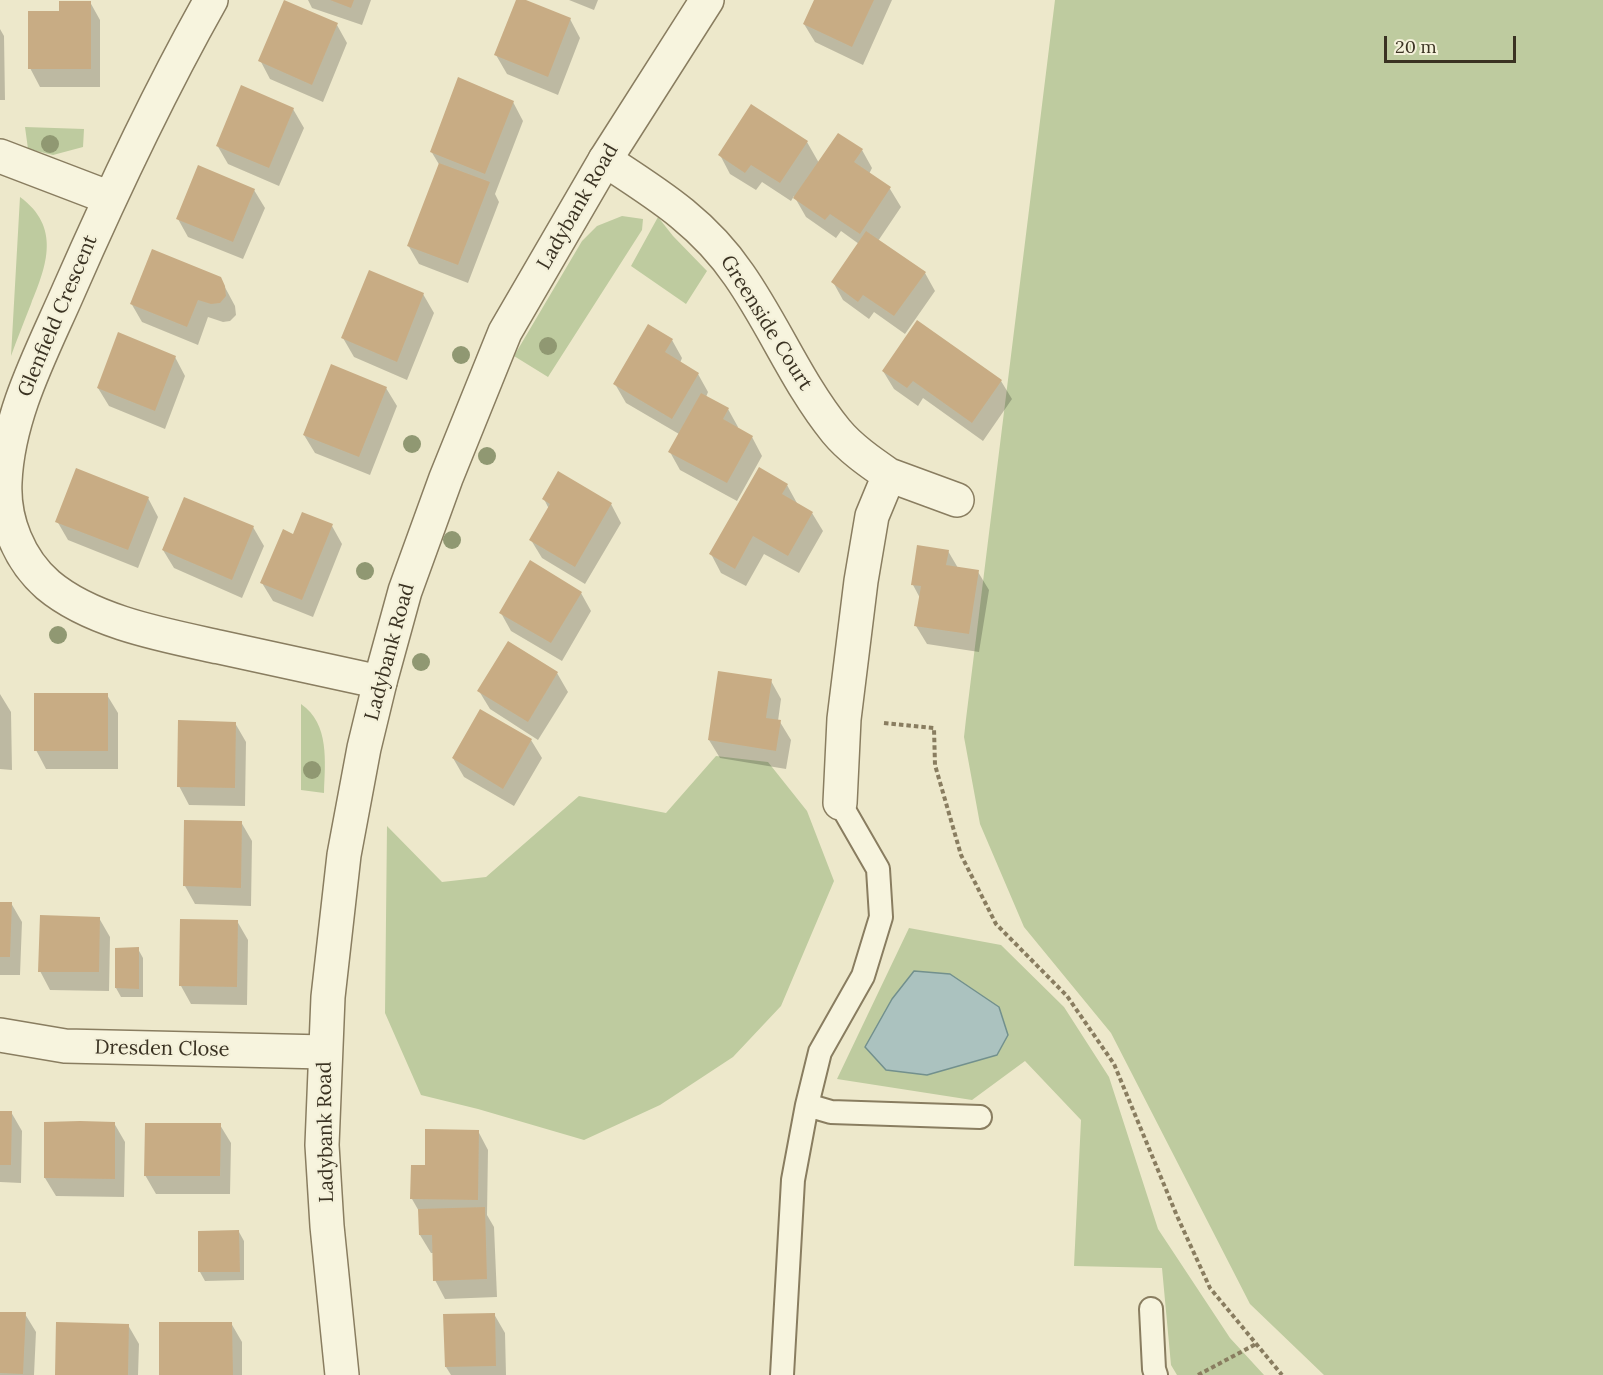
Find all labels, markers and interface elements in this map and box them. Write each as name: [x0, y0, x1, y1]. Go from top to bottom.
scale bar: [1387, 24, 1519, 62]
text: 20 m: [1395, 35, 1437, 58]
street label: Ladybank Road: [532, 140, 624, 274]
street label: Glenfield Crescent: [13, 232, 103, 400]
street label: Greenside Court: [715, 251, 817, 395]
street label: Ladybank Road: [360, 581, 420, 723]
street label: Dresden Close: [94, 1036, 230, 1062]
street label: Ladybank Road: [313, 1061, 339, 1203]

